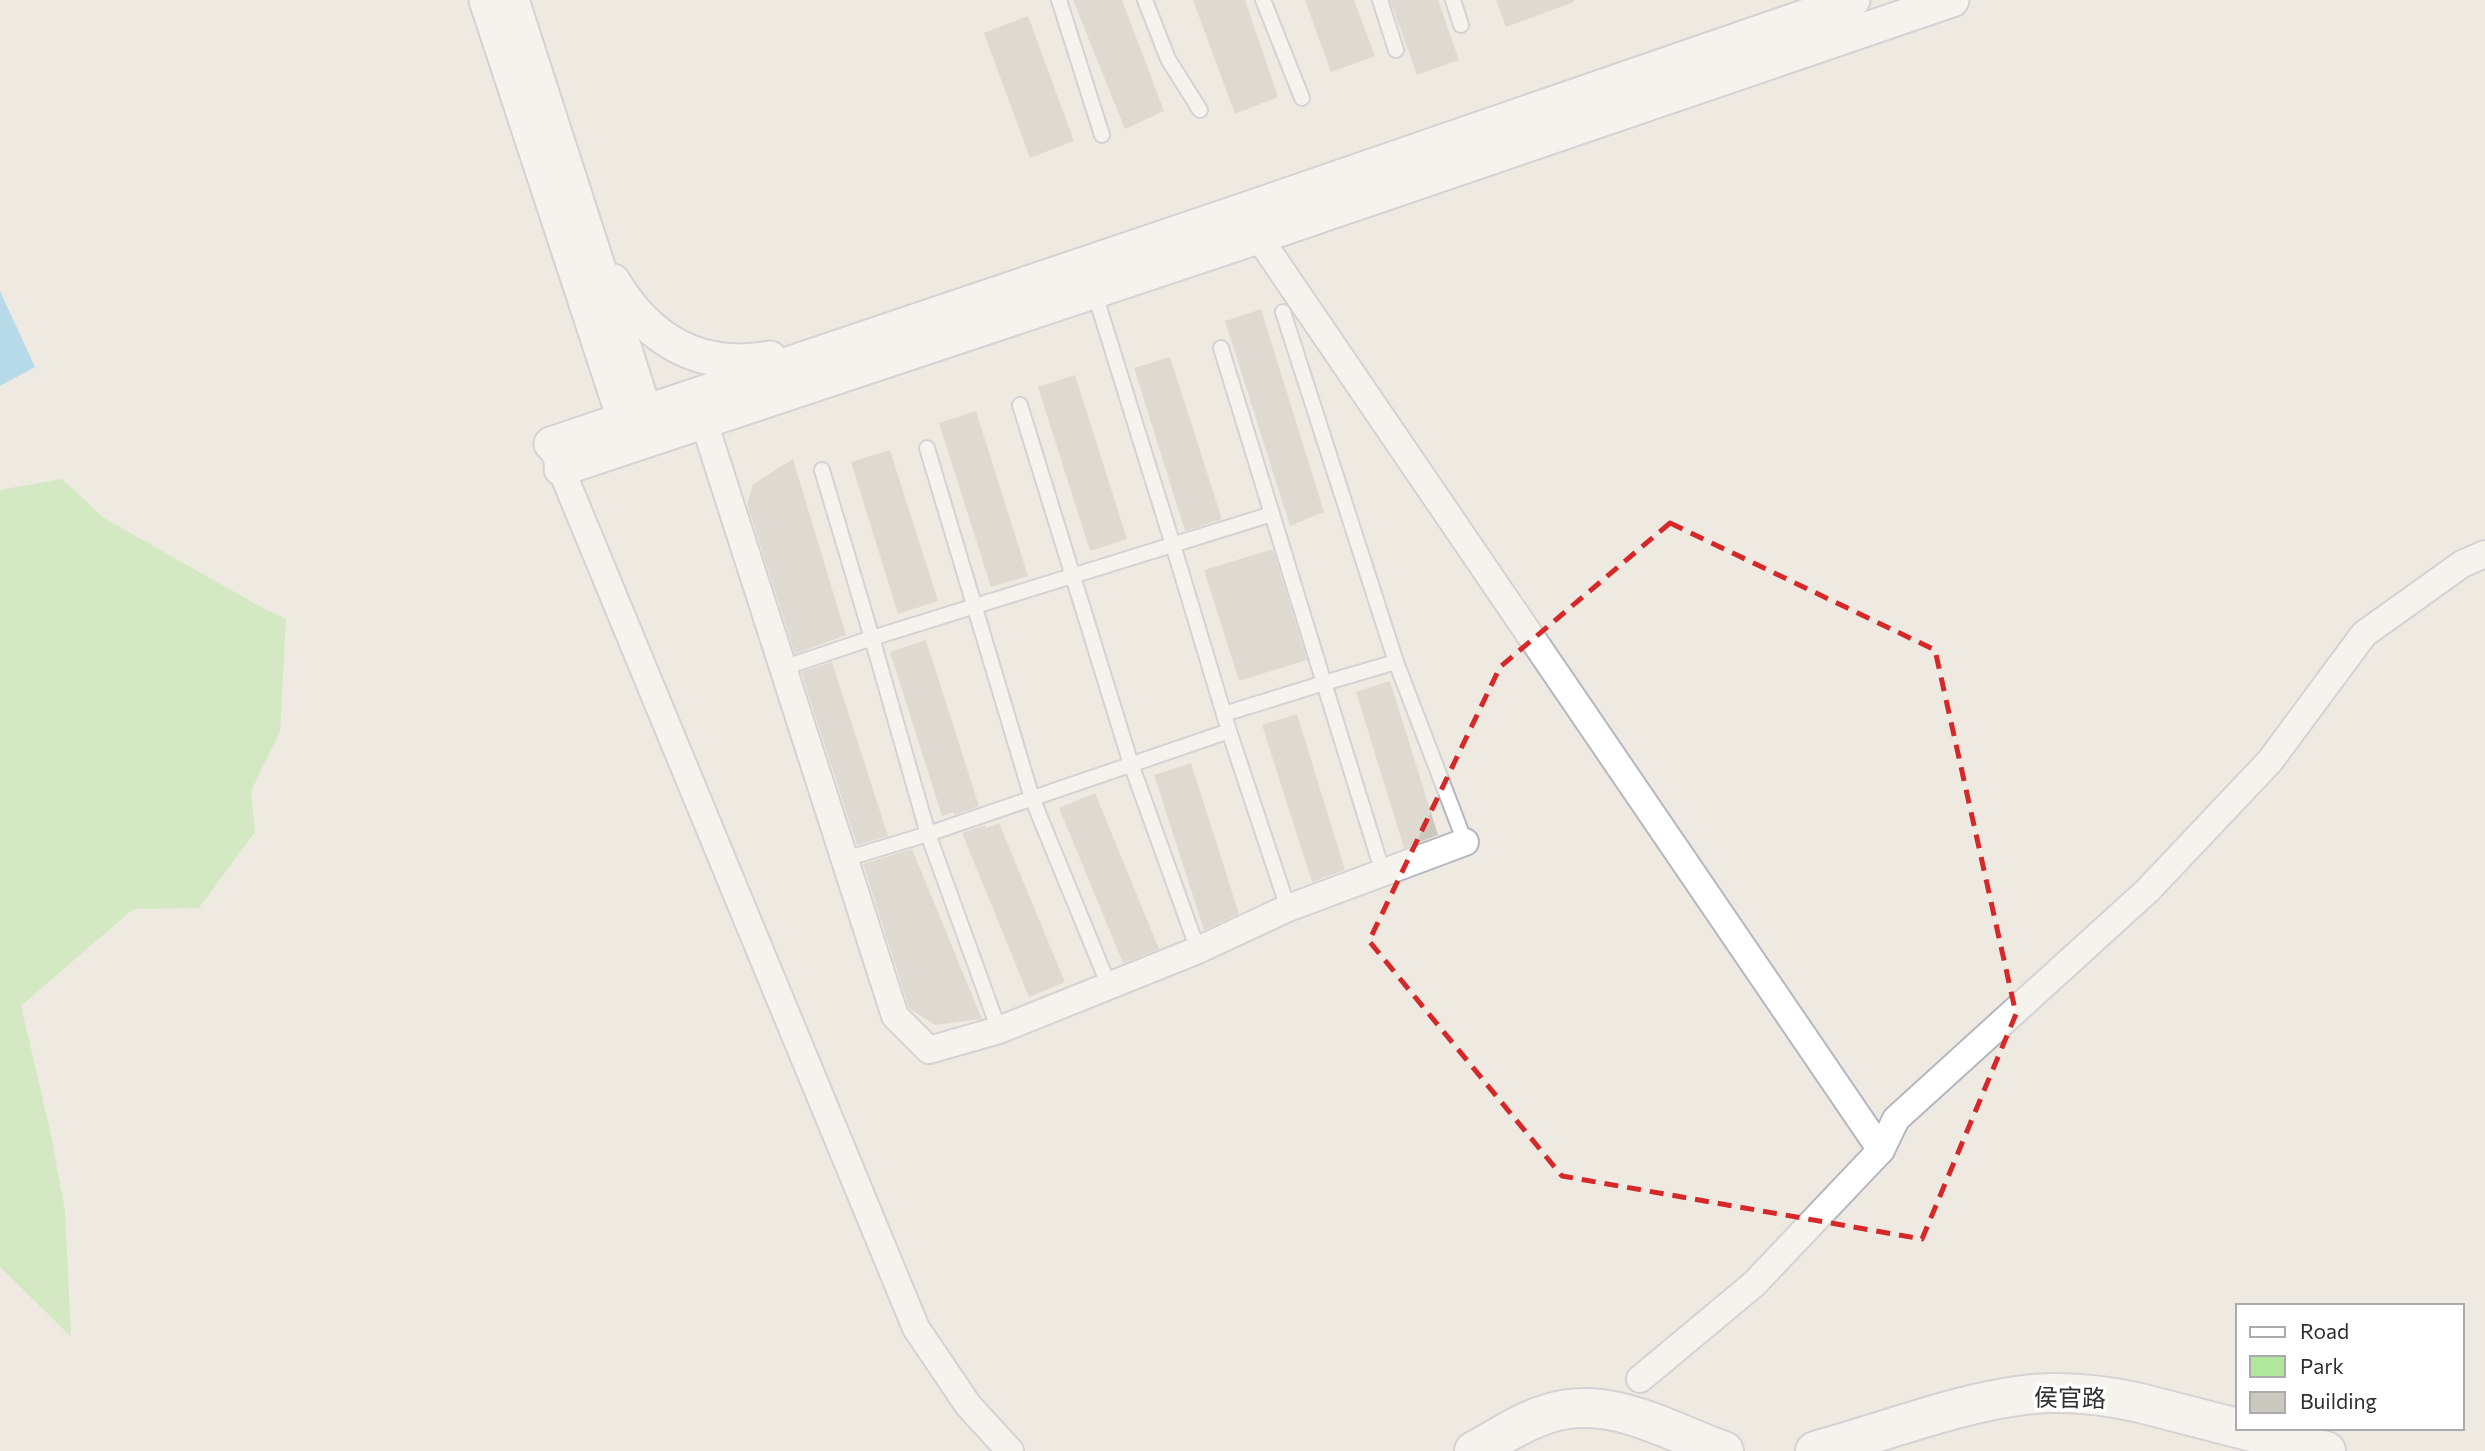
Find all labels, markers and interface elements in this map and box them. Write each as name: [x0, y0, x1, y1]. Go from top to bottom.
legend: [2236, 1304, 2464, 1430]
text: Road: [2300, 1318, 2349, 1343]
text: Park: [2300, 1353, 2344, 1378]
street label: 侯官路: [2034, 1382, 2106, 1412]
text: Building: [2300, 1388, 2377, 1413]

